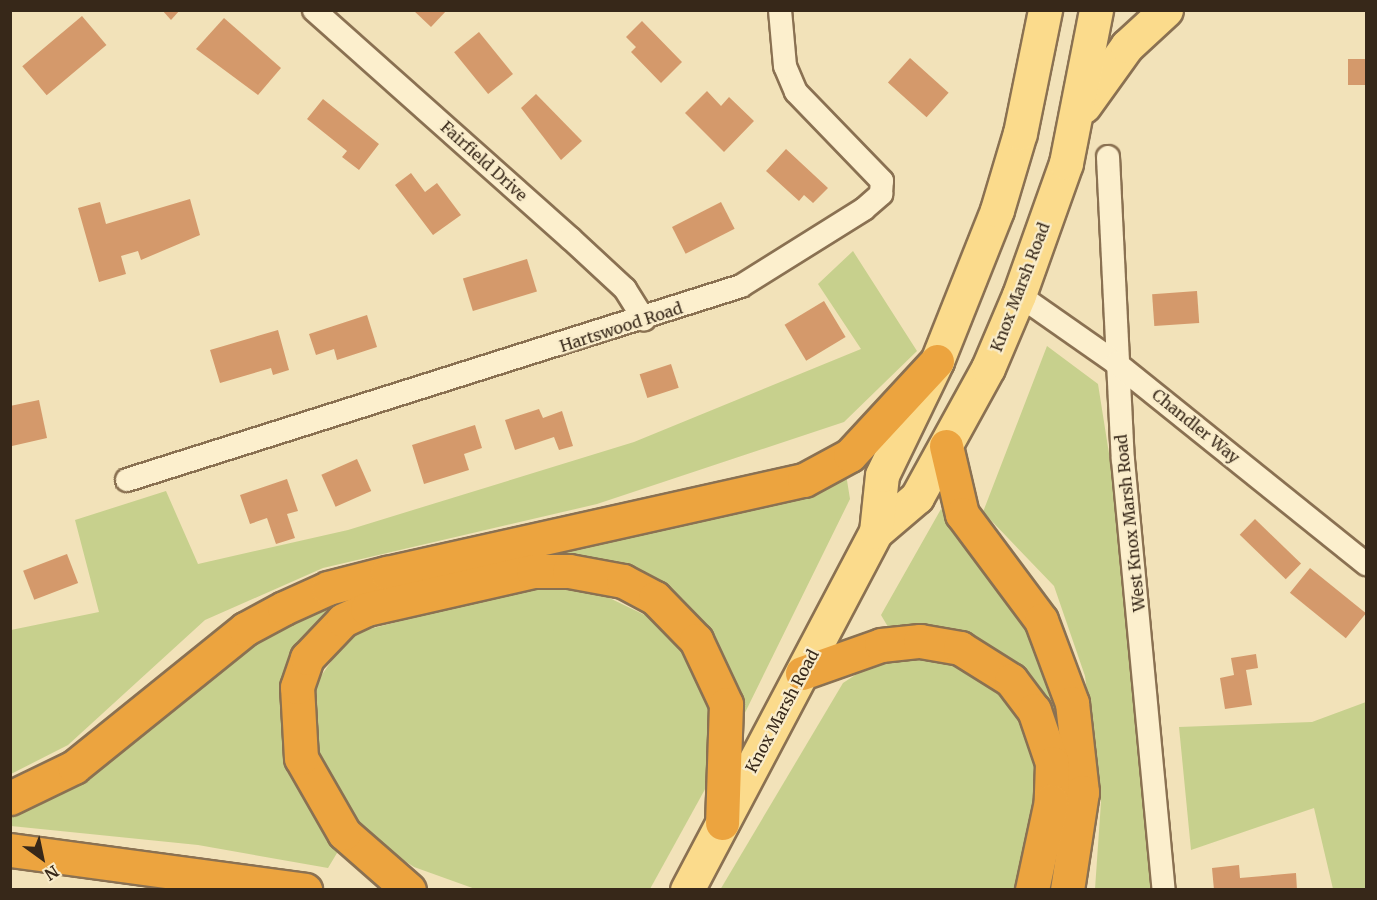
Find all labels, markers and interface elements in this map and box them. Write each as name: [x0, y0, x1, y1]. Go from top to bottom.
street label: Fairfield Drive: [437, 117, 531, 205]
street label: Knox Marsh Road: [987, 220, 1053, 354]
street label: Hartswood Road: [557, 298, 685, 356]
street label: Chandler Way: [1148, 385, 1244, 467]
street label: West Knox Marsh Road: [1111, 433, 1149, 613]
street label: Knox Marsh Road: [741, 646, 823, 776]
north arrow: [12, 828, 72, 888]
text: N: [41, 861, 63, 885]

